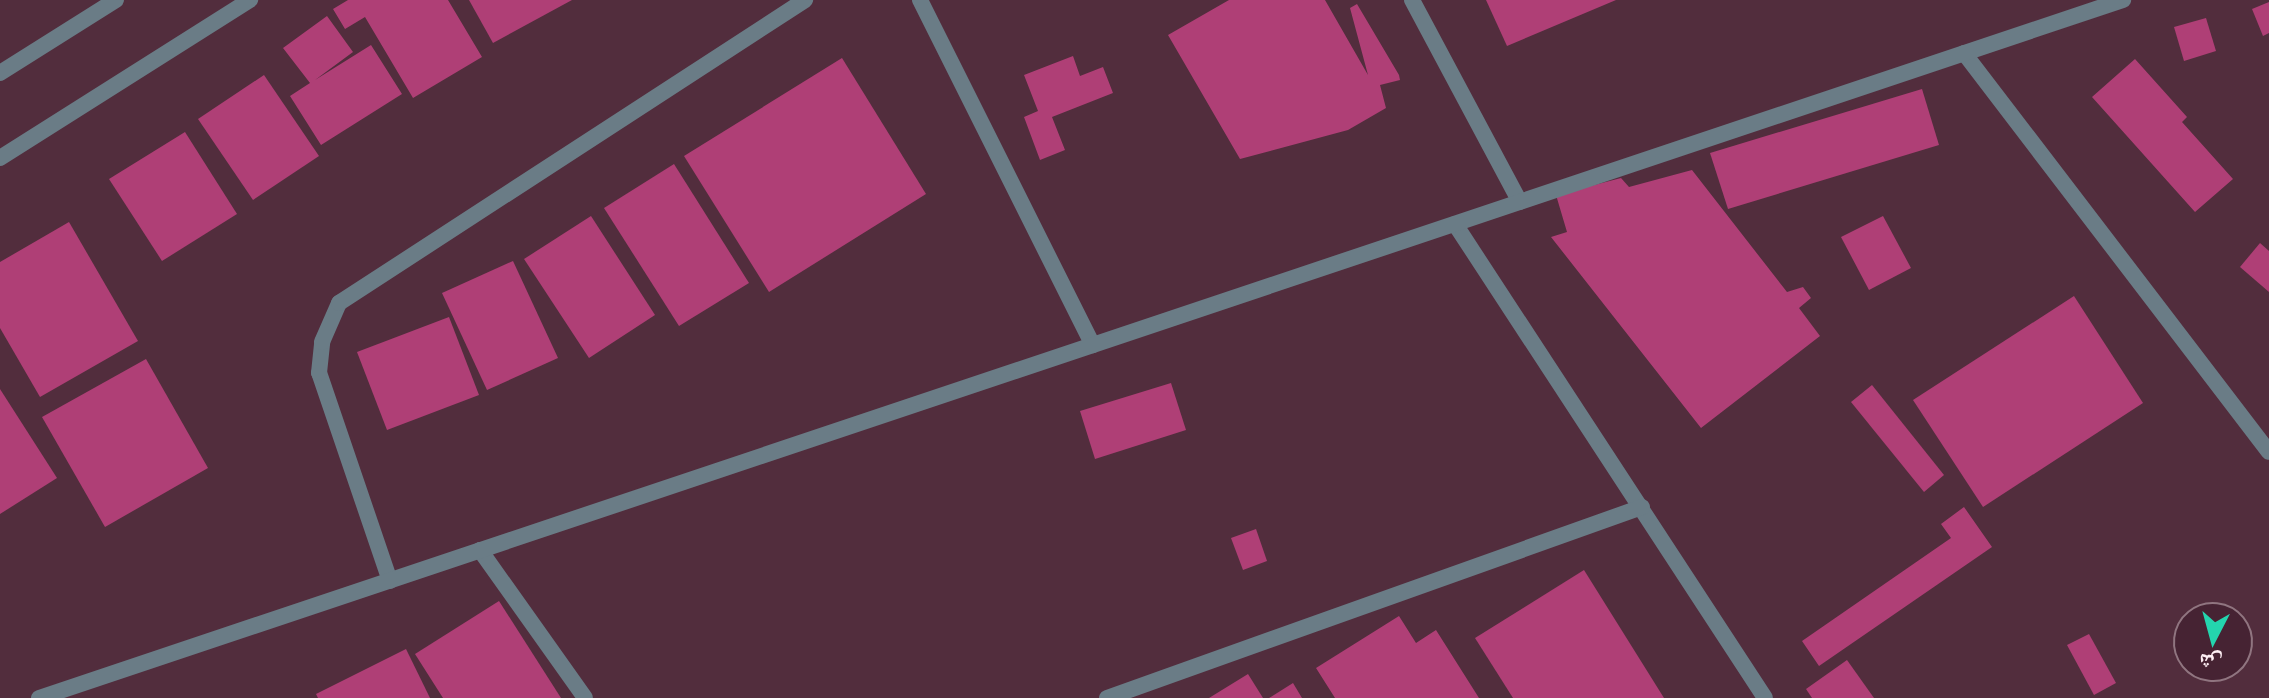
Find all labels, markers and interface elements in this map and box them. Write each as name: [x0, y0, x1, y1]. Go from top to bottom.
north arrow: [2173, 602, 2253, 682]
text: ش: [2198, 648, 2224, 680]

